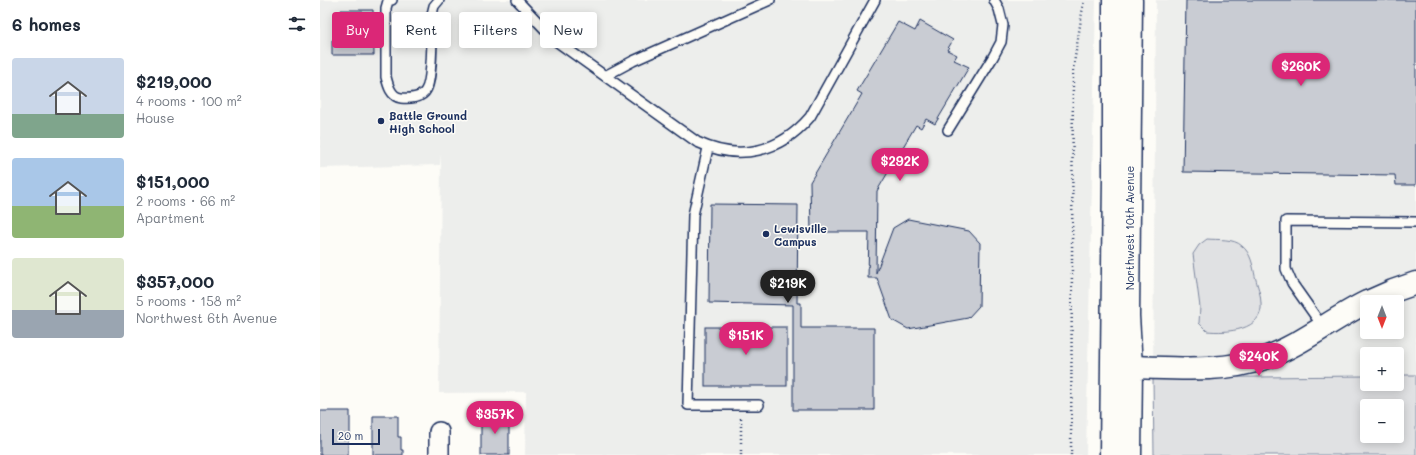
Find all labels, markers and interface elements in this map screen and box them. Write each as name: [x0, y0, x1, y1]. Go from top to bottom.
chip: Buy: [332, 12, 384, 48]
chip: Rent: [392, 12, 451, 48]
chip: Filters: [459, 12, 532, 48]
chip: New: [540, 12, 597, 48]
text: 6 homes: [12, 13, 81, 35]
icon: filters: [286, 13, 308, 35]
pin: $260K: [1273, 53, 1329, 87]
text: $260K: [1281, 57, 1321, 74]
text: $219,000: [136, 70, 212, 92]
icon: home: [44, 74, 92, 122]
text: 4 rooms · 100 m²: [136, 92, 242, 109]
place label: Battle Ground High School: [389, 108, 467, 136]
text: House: [136, 109, 174, 126]
marker: Battle Ground High School: [376, 116, 386, 126]
pin: $292K: [872, 148, 928, 182]
text: $292K: [881, 152, 919, 169]
street label: Northwest 10th Avenue: [1122, 166, 1137, 290]
text: $151,000: [136, 170, 210, 192]
icon: home: [44, 174, 92, 222]
text: 2 rooms · 66 m²: [136, 192, 235, 209]
text: Apartment: [136, 209, 205, 226]
place label: Lewisville Campus: [774, 221, 827, 249]
marker: Lewisville Campus: [761, 229, 771, 239]
text: $357,000: [136, 270, 214, 292]
pin: $219K: [760, 270, 816, 304]
icon: home: [44, 274, 92, 322]
text: $219K: [769, 274, 807, 291]
text: 5 rooms · 158 m²: [136, 292, 241, 309]
north arrow: [1360, 295, 1404, 339]
map controls: [1360, 295, 1404, 443]
text: Northwest 6th Avenue: [136, 309, 277, 326]
pin: $151K: [718, 322, 774, 356]
text: $151K: [728, 326, 764, 343]
pin: $240K: [1231, 343, 1287, 377]
text: $240K: [1239, 347, 1279, 364]
button: +: [1360, 347, 1404, 391]
button: −: [1360, 399, 1404, 443]
pin: $357K: [467, 401, 523, 435]
text: $357K: [475, 405, 515, 422]
scale bar: [332, 427, 380, 446]
text: 20 m: [338, 428, 363, 443]

